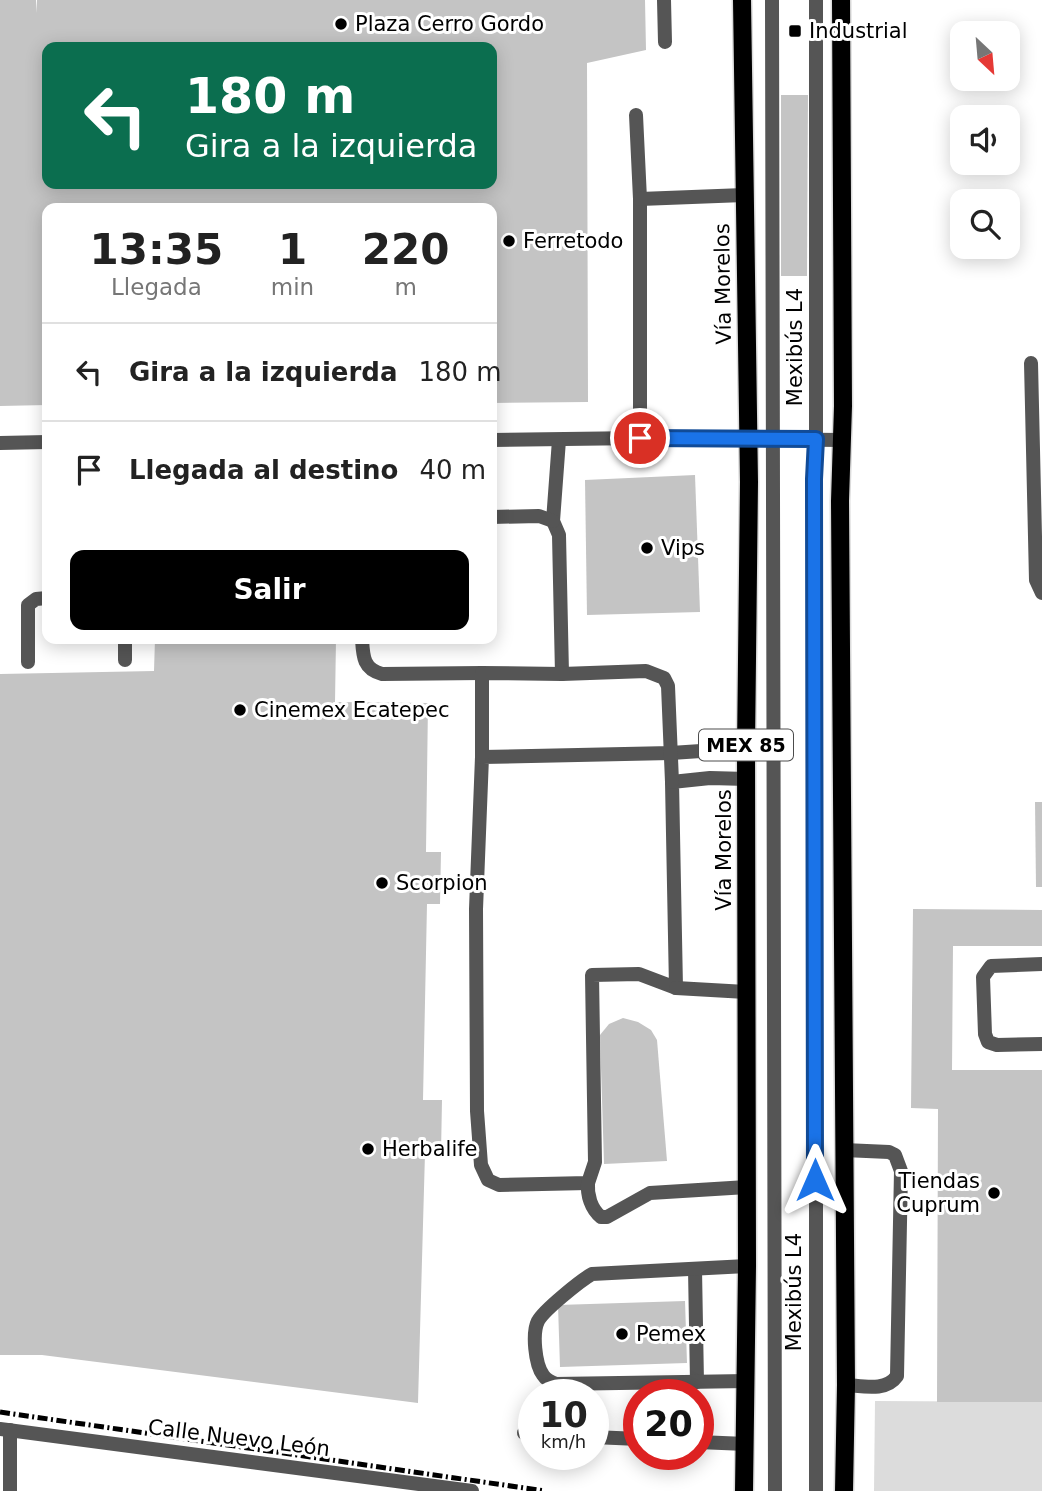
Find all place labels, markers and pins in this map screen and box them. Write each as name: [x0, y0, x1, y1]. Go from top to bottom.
place label: Plaza Cerro Gordo: [355, 12, 544, 36]
marker: Plaza Cerro Gordo: [333, 16, 349, 32]
place label: Industrial: [809, 19, 908, 43]
marker: Industrial: [787, 23, 803, 39]
place label: Ferretodo: [523, 229, 623, 253]
marker: Ferretodo: [501, 233, 517, 249]
pin: [610, 408, 670, 468]
place label: Vips: [661, 536, 705, 560]
marker: Vips: [639, 540, 655, 556]
place label: Cinemex Ecatepec: [254, 698, 449, 722]
marker: Cinemex Ecatepec: [232, 702, 248, 718]
place label: Scorpion: [396, 871, 488, 895]
marker: Scorpion: [374, 875, 390, 891]
place label: Herbalife: [382, 1137, 478, 1161]
marker: Herbalife: [360, 1141, 376, 1157]
place label: Tiendas Cuprum: [896, 1169, 980, 1217]
marker: Tiendas Cuprum: [986, 1185, 1002, 1201]
place label: Pemex: [636, 1322, 706, 1346]
marker: Pemex: [614, 1326, 630, 1342]

